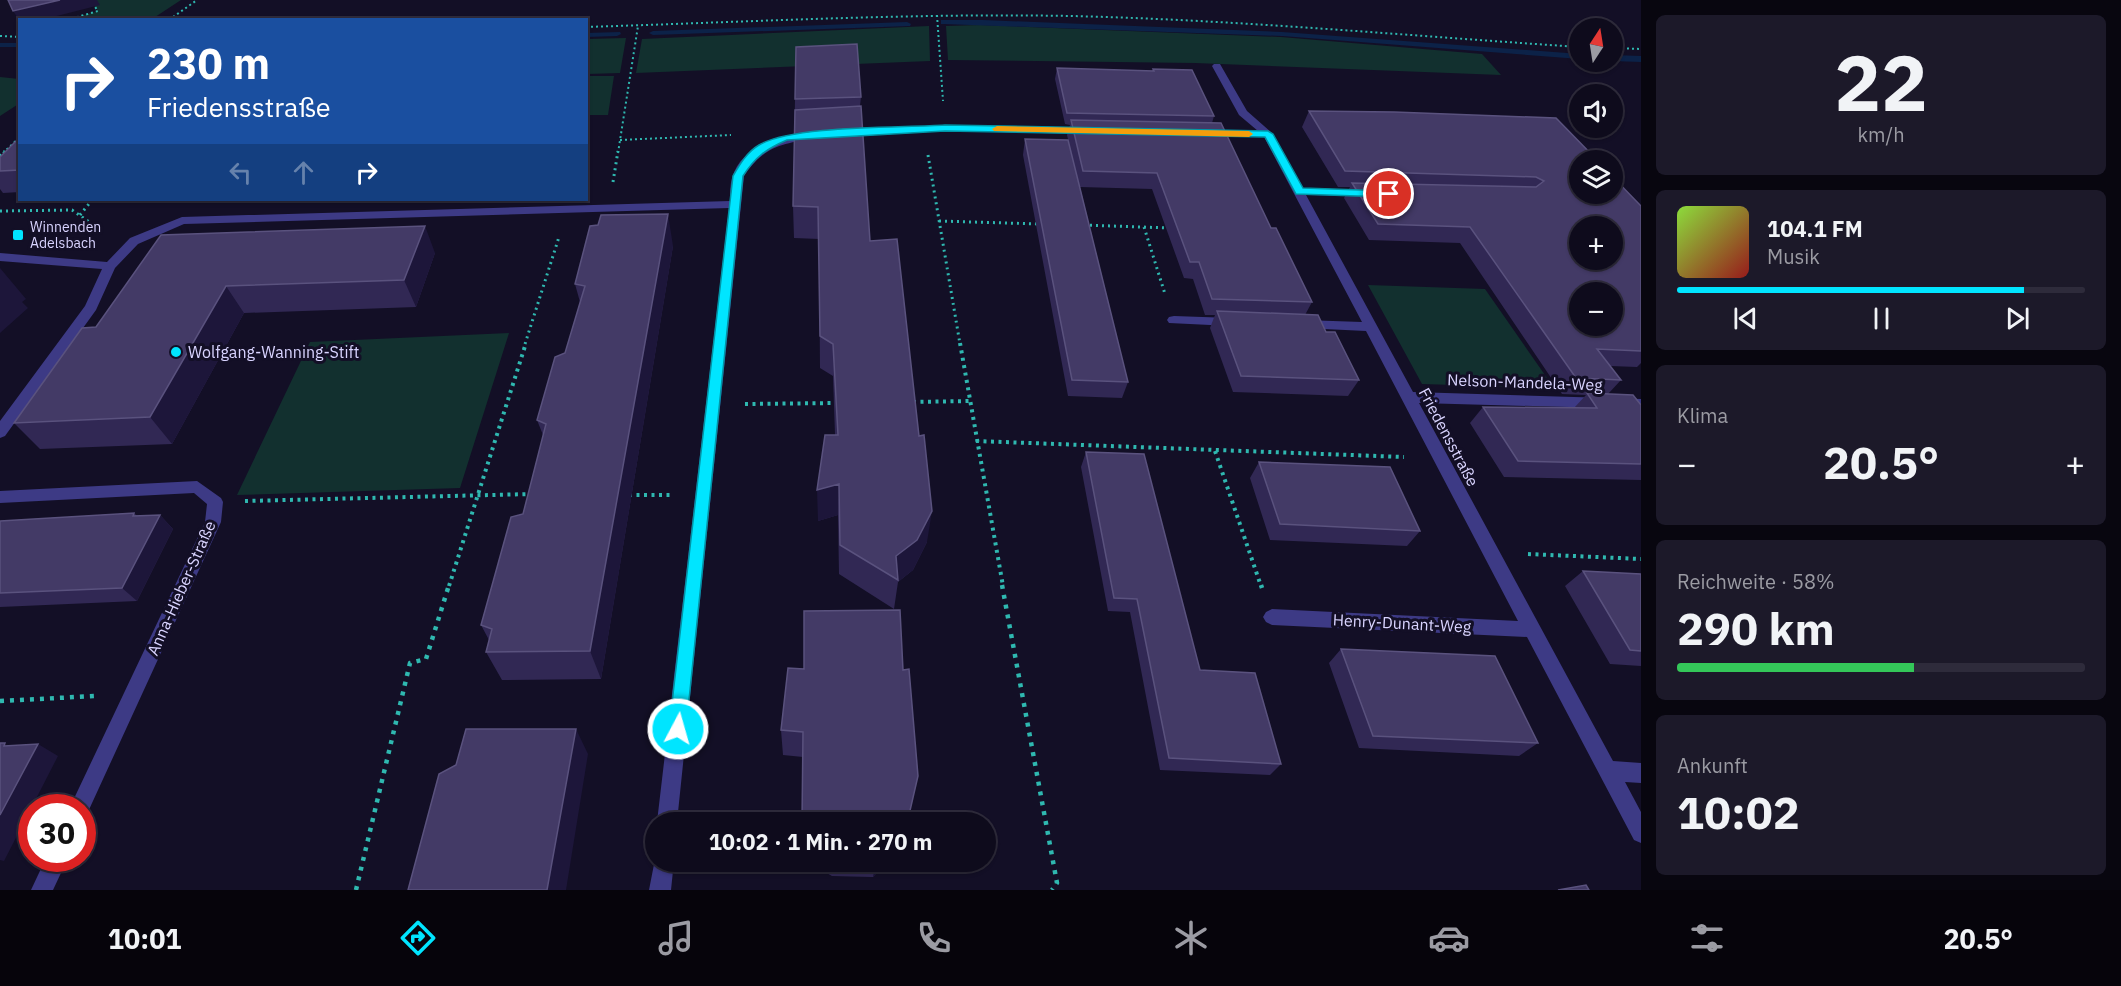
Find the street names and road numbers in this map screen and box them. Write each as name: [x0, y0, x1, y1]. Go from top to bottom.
street label: Nelson-Mandela-Weg: [1447, 369, 1604, 395]
street label: Friedensstraße: [1415, 384, 1483, 490]
street label: Anna-Hieber-Straße: [142, 517, 220, 658]
street label: Henry-Dunant-Weg: [1332, 609, 1472, 637]

